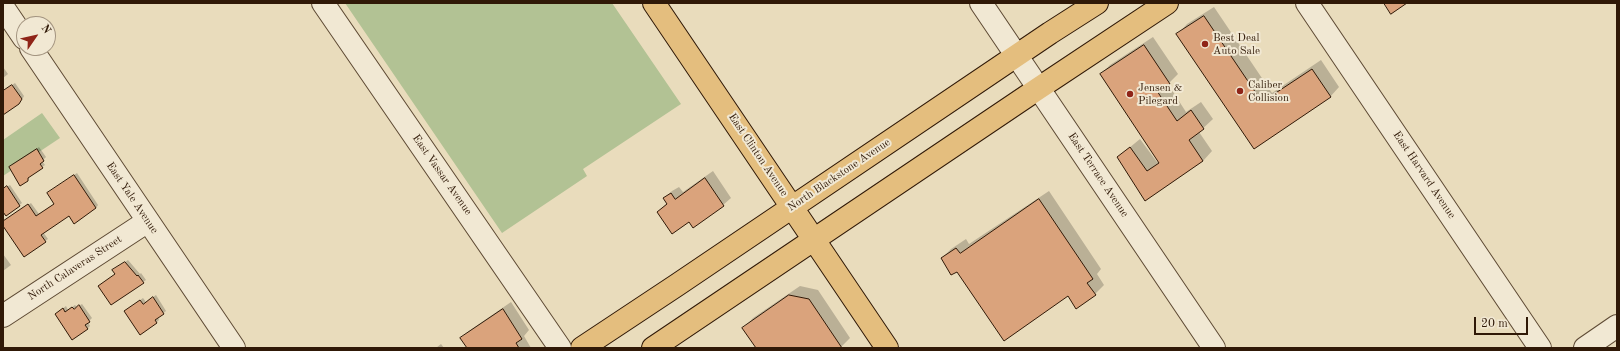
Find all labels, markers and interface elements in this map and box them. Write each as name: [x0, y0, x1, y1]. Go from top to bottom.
north arrow: [16, 16, 56, 56]
text: N: [39, 23, 52, 36]
place label: Best Deal Auto Sale: [1213, 31, 1260, 57]
marker: Best Deal Auto Sale: [1200, 39, 1210, 49]
place label: Caliber Collision: [1248, 78, 1289, 104]
place label: Jensen & Pilegard: [1138, 81, 1182, 107]
marker: Caliber Collision: [1235, 86, 1245, 96]
marker: Jensen & Pilegard: [1125, 89, 1135, 99]
street label: East Clinton Avenue: [725, 111, 791, 199]
street label: East Harvard Avenue: [1390, 129, 1458, 221]
street label: East Terrace Avenue: [1065, 130, 1131, 220]
street label: East Vassar Avenue: [409, 132, 475, 218]
street label: North Blackstone Avenue: [785, 136, 893, 214]
street label: East Yale Avenue: [103, 160, 161, 236]
street label: North Calaveras Street: [25, 233, 125, 303]
scale bar: [1476, 309, 1530, 335]
text: 20 m: [1481, 318, 1508, 330]

